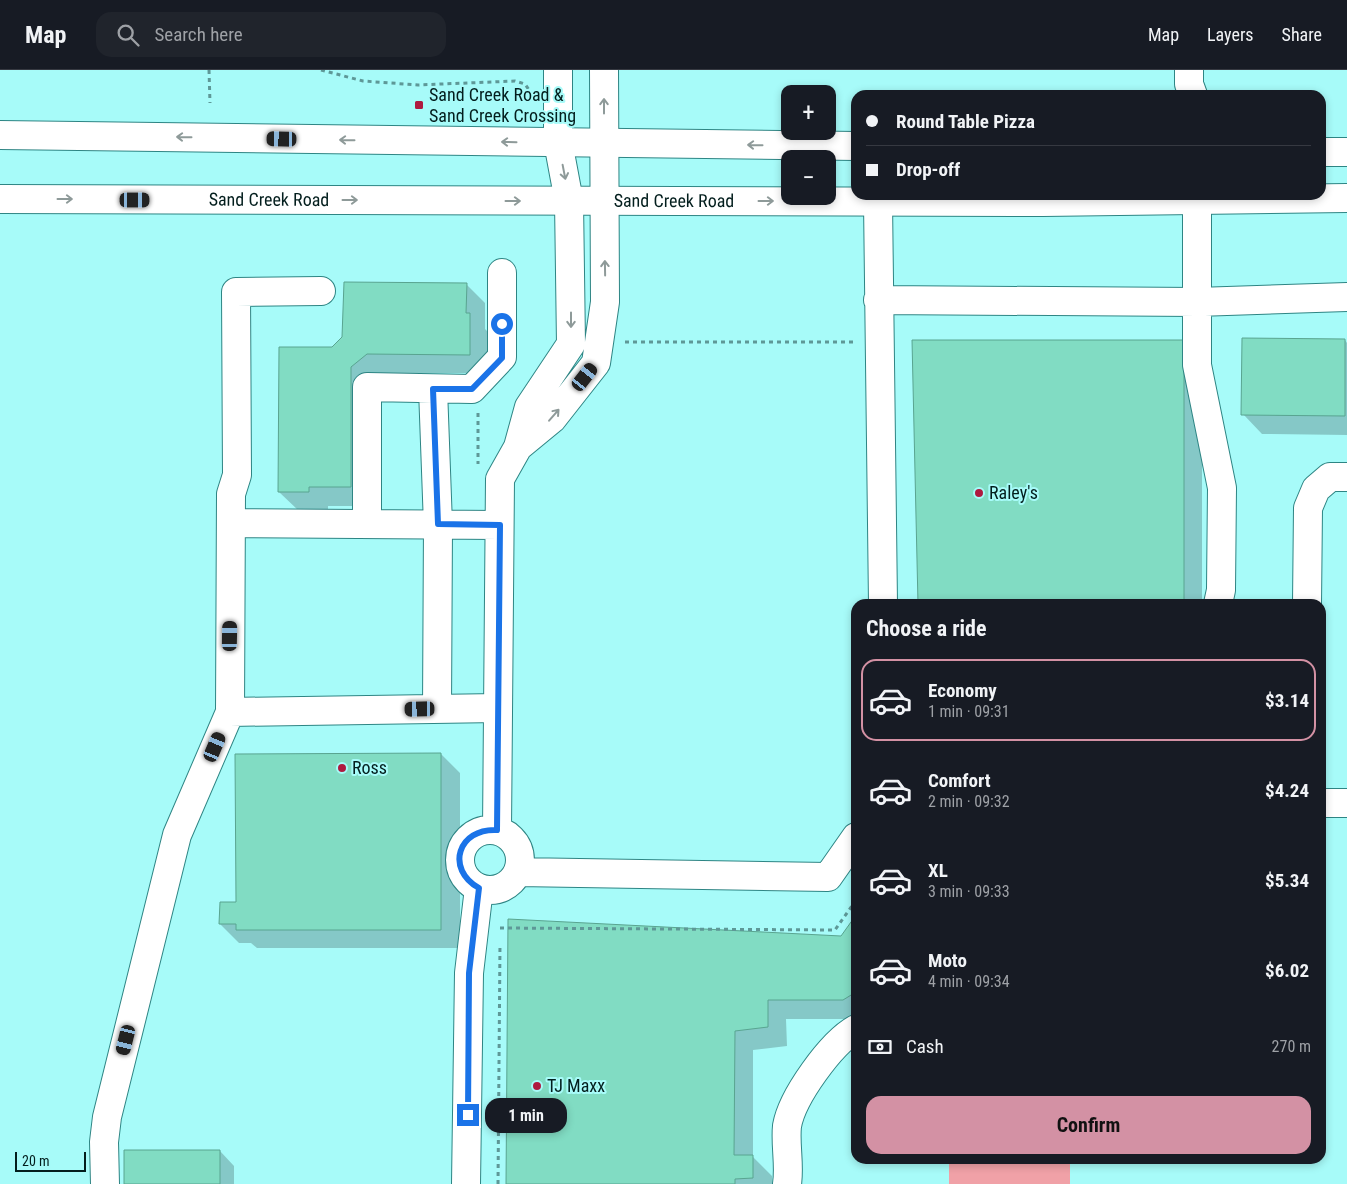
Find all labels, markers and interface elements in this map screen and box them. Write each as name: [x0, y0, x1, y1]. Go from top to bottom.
search box: [96, 12, 446, 57]
text: Map: [25, 21, 66, 49]
icon: search: [114, 21, 142, 49]
text: Search here: [154, 23, 243, 46]
text: Map: [1148, 24, 1179, 45]
text: Layers: [1207, 24, 1254, 45]
text: Share: [1282, 24, 1322, 45]
place label: Sand Creek Road & Sand Creek Crossing: [429, 84, 576, 126]
map controls: [781, 85, 836, 205]
button: +: [781, 85, 836, 140]
marker: Sand Creek Road & Sand Creek Crossing: [413, 99, 425, 111]
one-way arrow: [599, 99, 609, 115]
text: Round Table Pizza: [896, 110, 1035, 133]
car: [266, 131, 297, 147]
one-way arrow: [177, 133, 193, 142]
one-way arrow: [339, 135, 356, 145]
one-way arrow: [502, 137, 518, 147]
one-way arrow: [747, 140, 764, 150]
button: −: [781, 150, 836, 205]
text: Drop-off: [896, 158, 960, 181]
one-way arrow: [559, 163, 569, 179]
street label: Sand Creek Road: [209, 189, 329, 210]
street label: Sand Creek Road: [614, 190, 734, 211]
car: [120, 193, 150, 208]
one-way arrow: [57, 194, 73, 204]
one-way arrow: [342, 195, 358, 205]
one-way arrow: [504, 196, 521, 206]
one-way arrow: [757, 196, 773, 206]
one-way arrow: [600, 261, 610, 277]
one-way arrow: [566, 312, 576, 328]
route start: [491, 313, 513, 335]
car: [569, 361, 600, 393]
one-way arrow: [549, 409, 560, 422]
place label: Raley's: [989, 482, 1038, 503]
marker: Raley's: [973, 487, 985, 499]
text: Choose a ride: [866, 616, 987, 641]
car: [222, 621, 237, 651]
icon: car: [868, 678, 913, 723]
text: Economy: [928, 679, 997, 702]
text: $3.14: [1265, 689, 1309, 712]
car: [404, 701, 435, 717]
text: 1 min · 09:31: [928, 702, 1010, 721]
car: [202, 730, 227, 764]
place label: Ross: [352, 757, 387, 778]
marker: Ross: [336, 762, 348, 774]
icon: car: [868, 768, 913, 813]
text: Comfort: [928, 769, 991, 792]
text: $4.24: [1265, 779, 1309, 802]
text: 2 min · 09:32: [928, 792, 1010, 811]
icon: car: [868, 858, 913, 903]
text: XL: [928, 859, 948, 882]
text: $5.34: [1265, 869, 1309, 892]
text: 3 min · 09:33: [928, 882, 1010, 901]
icon: car: [868, 948, 913, 993]
text: Moto: [928, 949, 967, 972]
text: $6.02: [1265, 959, 1309, 982]
text: 4 min · 09:34: [928, 972, 1010, 991]
car: [115, 1024, 136, 1056]
icon: cash: [866, 1033, 894, 1061]
text: Cash: [906, 1035, 944, 1058]
text: 270 m: [1272, 1037, 1311, 1056]
place label: TJ Maxx: [547, 1075, 605, 1096]
marker: TJ Maxx: [531, 1080, 543, 1092]
button: Confirm: [866, 1096, 1311, 1154]
callout: 1 min: [486, 1098, 568, 1132]
route end: [457, 1104, 479, 1126]
text: 1 min: [508, 1106, 544, 1125]
scale bar: [15, 1149, 86, 1172]
text: 20 m: [22, 1153, 50, 1169]

